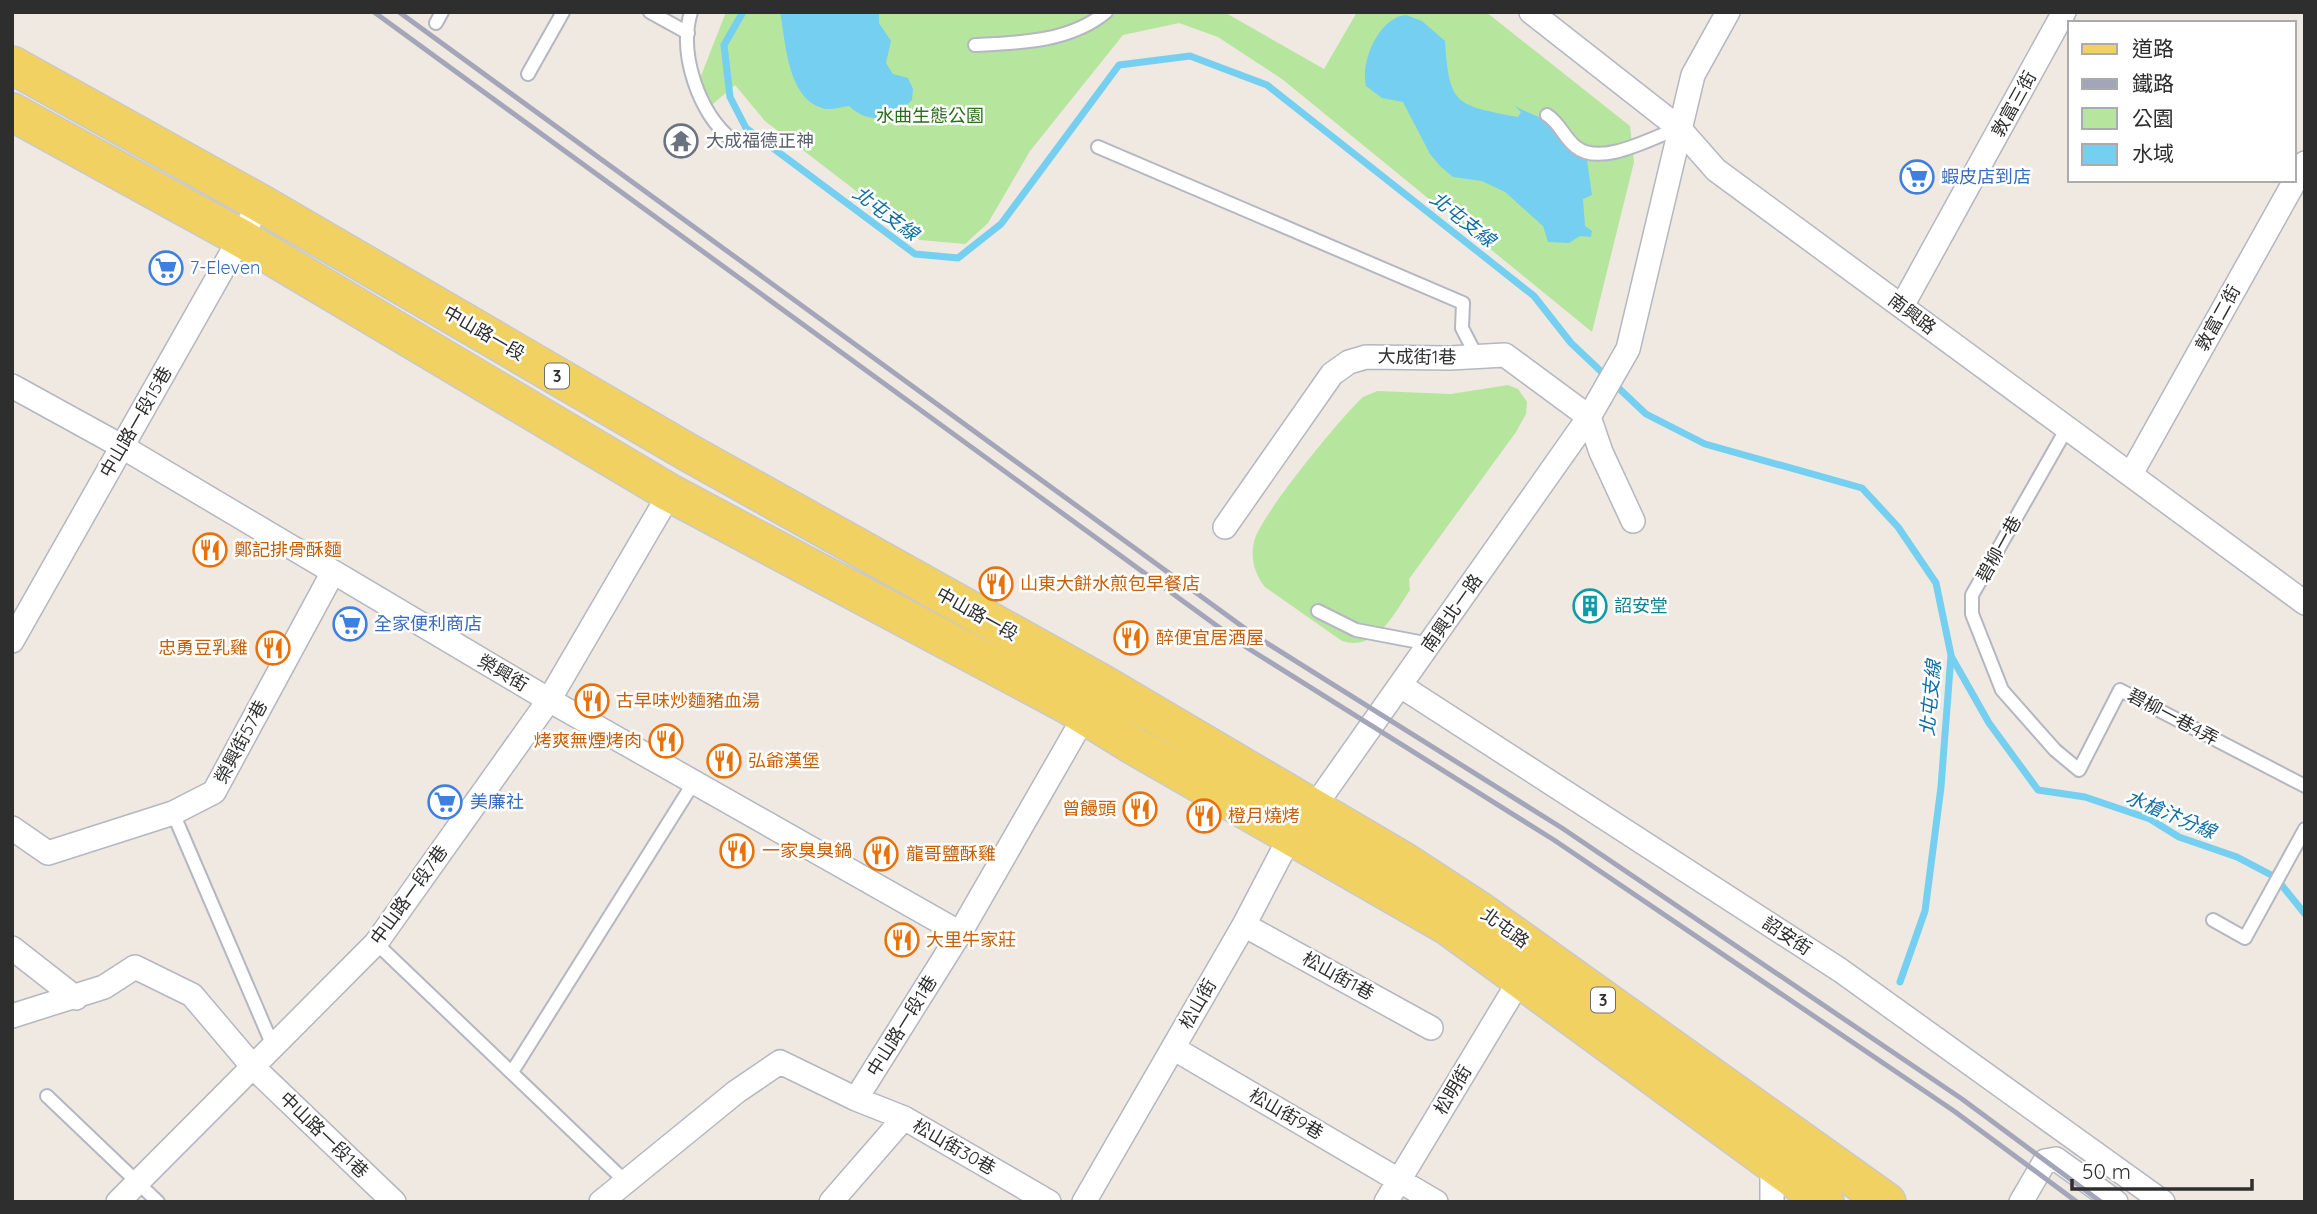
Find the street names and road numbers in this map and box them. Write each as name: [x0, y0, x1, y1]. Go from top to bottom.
street label: 敦富三街: [1986, 67, 2041, 141]
street label: 敦富二街: [2190, 281, 2245, 355]
street label: 南興路: [1884, 288, 1941, 339]
street label: 中山路一段: [440, 300, 529, 365]
street label: 大成街1巷: [1377, 344, 1457, 369]
street label: 中山路一段15巷: [94, 362, 177, 481]
road number: 3: [545, 364, 569, 388]
street label: 碧柳一巷: [1971, 512, 2026, 586]
street label: 南興北一路: [1416, 569, 1487, 656]
street label: 中山路一段: [932, 582, 1022, 645]
street label: 榮興街: [474, 649, 532, 696]
street label: 碧柳一巷4弄: [2124, 683, 2223, 750]
street label: 榮興街57巷: [209, 696, 272, 787]
street label: 中山路一段7巷: [365, 841, 452, 949]
street label: 北屯路: [1477, 902, 1534, 953]
street label: 詔安街: [1758, 911, 1816, 960]
street label: 松山街1巷: [1298, 946, 1378, 1005]
street label: 中山路一段1巷: [861, 971, 942, 1080]
street label: 松山街: [1174, 975, 1221, 1033]
road number: 3: [1591, 988, 1615, 1012]
street label: 松明街: [1429, 1061, 1476, 1119]
street label: 松山街9巷: [1245, 1083, 1328, 1144]
street label: 中山路一段1巷: [275, 1087, 374, 1183]
street label: 松山街30巷: [909, 1114, 1000, 1180]

